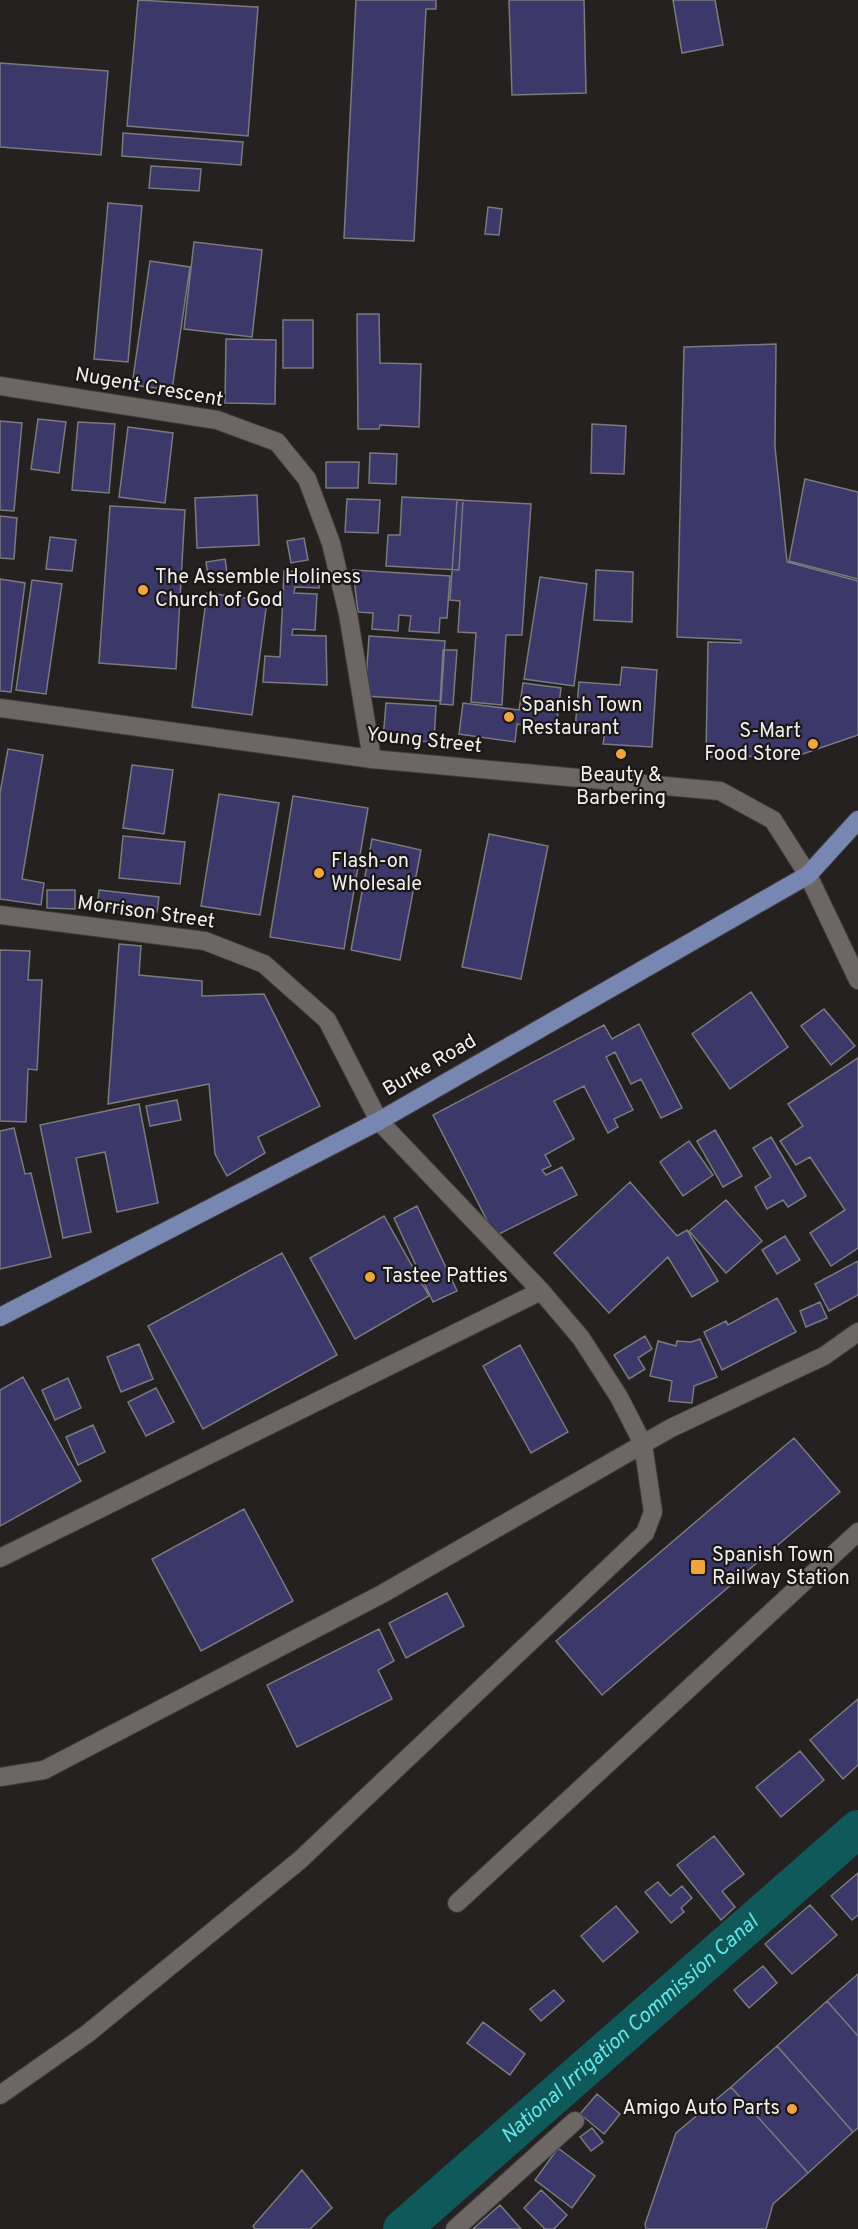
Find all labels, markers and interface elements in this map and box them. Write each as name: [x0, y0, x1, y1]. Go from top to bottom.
street label: Nugent Crescent: [73, 362, 225, 414]
place label: The Assemble Holiness Church of God: [155, 565, 361, 614]
marker: The Assemble Holiness Church of God: [136, 583, 150, 597]
place label: Spanish Town Restaurant: [521, 693, 643, 742]
marker: Spanish Town Restaurant: [502, 710, 516, 724]
place label: S-Mart Food Store: [704, 719, 801, 768]
street label: Young Street: [365, 722, 483, 760]
marker: S-Mart Food Store: [806, 737, 820, 751]
marker: Beauty & Barbering: [614, 747, 628, 761]
place label: Beauty & Barbering: [576, 763, 666, 812]
place label: Flash-on Wholesale: [331, 849, 422, 898]
marker: Flash-on Wholesale: [312, 866, 326, 880]
street label: Morrison Street: [75, 890, 217, 936]
street label: Burke Road: [378, 1029, 482, 1103]
place label: Tastee Patties: [382, 1264, 508, 1290]
marker: Tastee Patties: [363, 1270, 377, 1284]
place label: Spanish Town Railway Station: [712, 1543, 850, 1592]
marker: Spanish Town Railway Station: [689, 1558, 707, 1576]
water label: National Irrigation Commission Canal: [495, 1908, 765, 2149]
place label: Amigo Auto Parts: [622, 2096, 780, 2122]
marker: Amigo Auto Parts: [785, 2102, 799, 2116]

